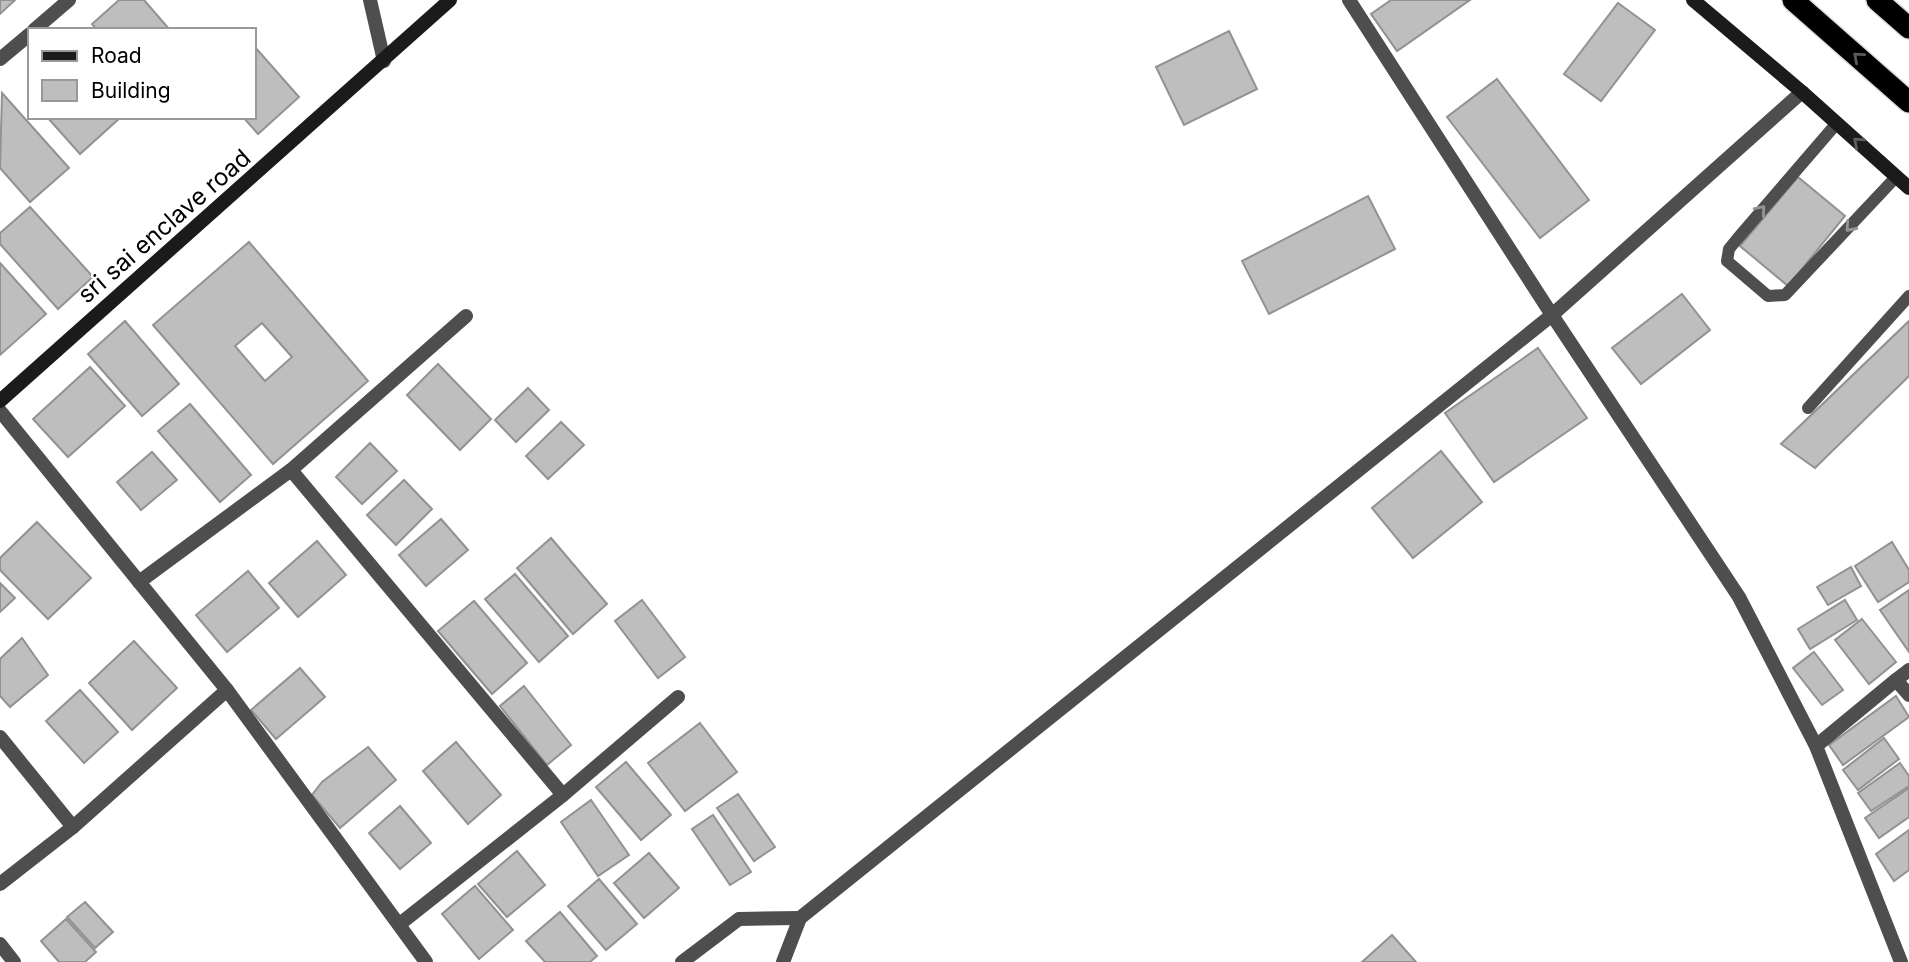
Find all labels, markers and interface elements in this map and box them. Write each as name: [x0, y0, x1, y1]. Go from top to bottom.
legend: [28, 28, 256, 119]
text: Road: [91, 43, 142, 68]
one-way arrow: [1853, 53, 1866, 65]
text: Building: [91, 78, 171, 103]
one-way arrow: [1853, 138, 1866, 150]
street label: sri sai enclave road: [72, 143, 256, 309]
one-way arrow: [1753, 206, 1765, 219]
one-way arrow: [1846, 219, 1859, 232]

